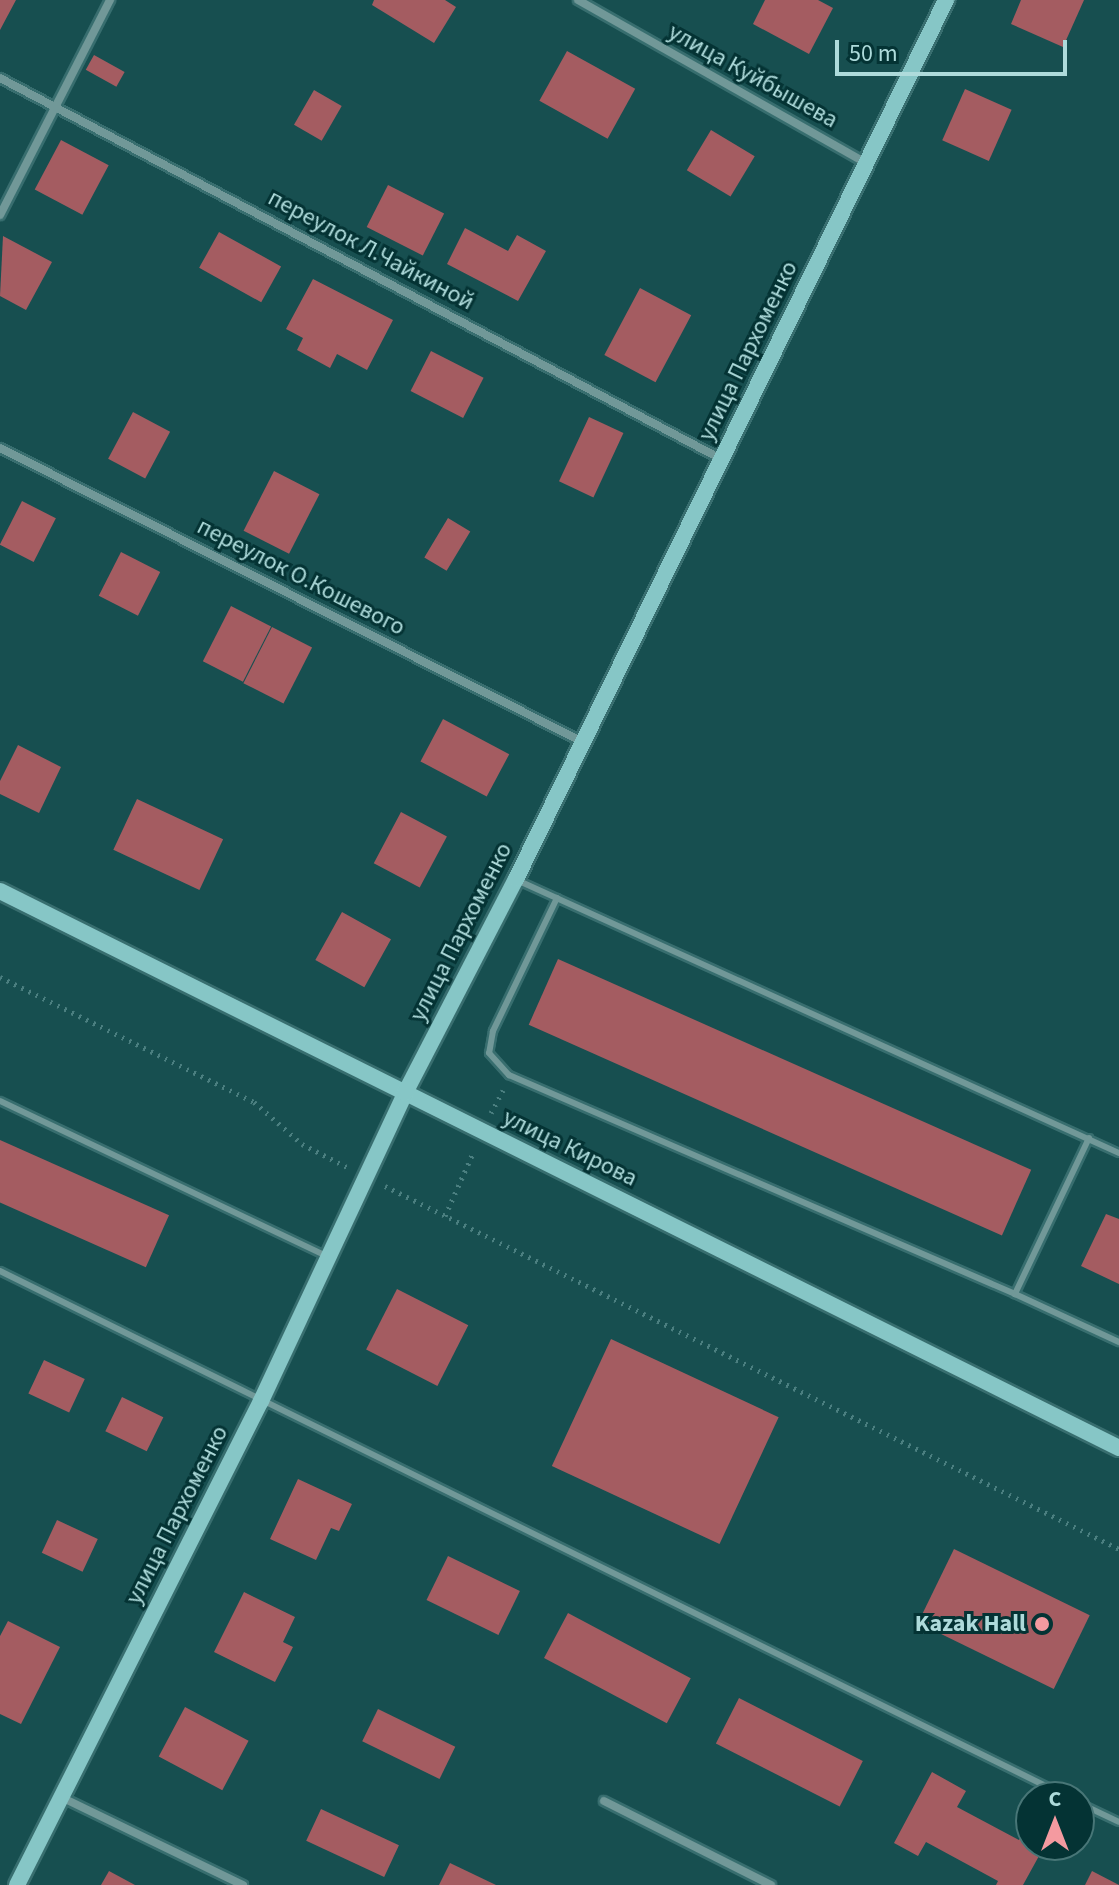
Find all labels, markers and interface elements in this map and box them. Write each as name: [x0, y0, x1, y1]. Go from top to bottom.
street label: улица Куйбышева: [663, 18, 843, 134]
scale bar: [839, 24, 1071, 74]
text: 50 m: [849, 36, 898, 71]
street label: переулок Л.Чайкиной: [263, 183, 479, 317]
street label: улица Пархоменко: [692, 256, 804, 446]
street label: переулок О.Кошевого: [192, 512, 410, 642]
street label: улица Пархоменко: [404, 838, 518, 1026]
street label: улица Кирова: [498, 1103, 642, 1193]
street label: улица Пархоменко: [120, 1421, 234, 1609]
place label: Kazak Hall: [915, 1610, 1026, 1638]
marker: Kazak Hall: [1033, 1615, 1051, 1633]
north arrow: [1015, 1781, 1095, 1861]
text: С: [1049, 1783, 1061, 1815]

